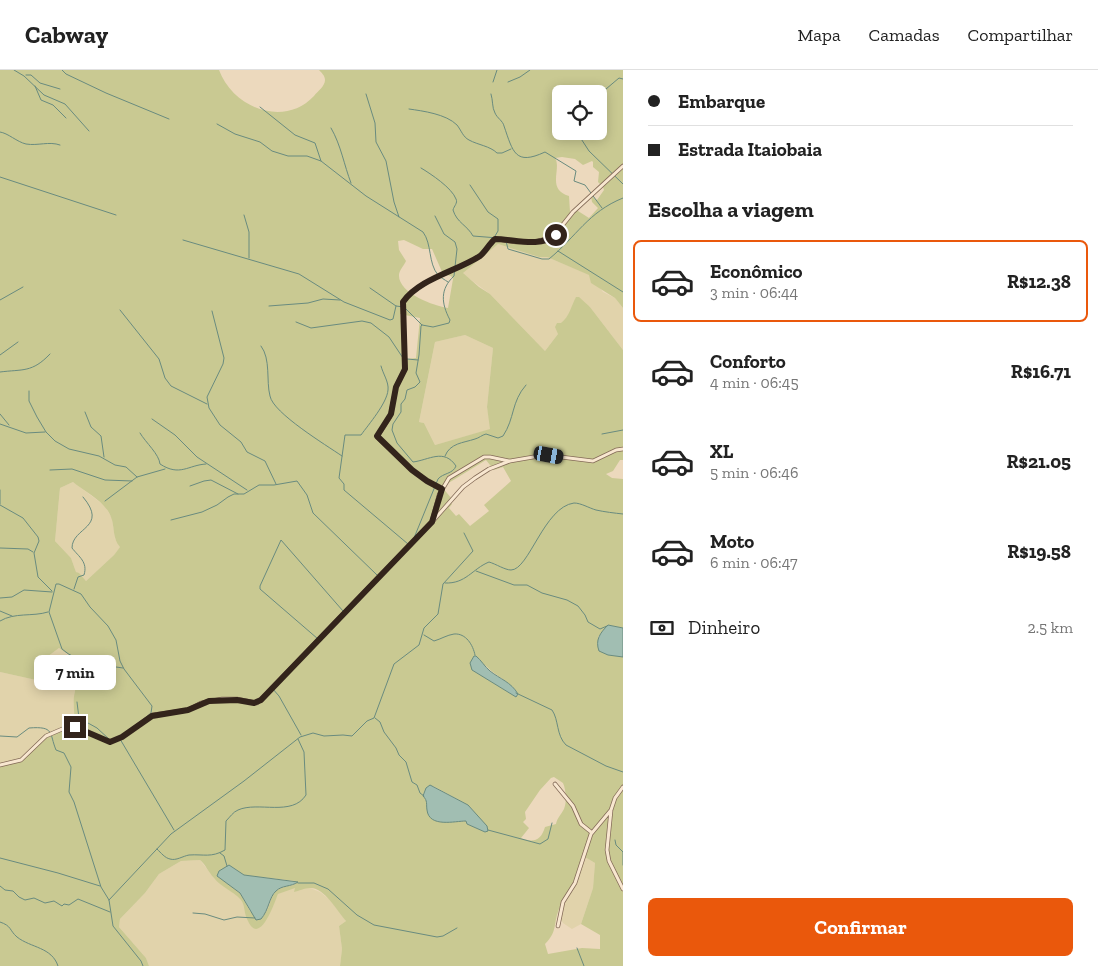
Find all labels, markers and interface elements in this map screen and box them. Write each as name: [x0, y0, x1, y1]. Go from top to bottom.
text: Cabway: [25, 20, 108, 49]
text: Mapa: [798, 24, 841, 46]
text: Camadas: [869, 24, 940, 46]
text: Compartilhar: [968, 24, 1073, 46]
map controls: [552, 85, 607, 140]
button: locate: [552, 85, 607, 140]
text: Embarque: [678, 90, 765, 113]
text: Estrada Itaiobaia: [678, 138, 822, 161]
text: Escolha a viagem: [648, 196, 814, 223]
route start: [545, 224, 567, 246]
icon: car: [650, 259, 695, 304]
text: Econômico: [710, 260, 803, 283]
text: R$12.38: [1007, 270, 1071, 293]
text: 3 min · 06:44: [710, 283, 798, 302]
icon: car: [650, 349, 695, 394]
text: Conforto: [710, 350, 786, 373]
text: R$16.71: [1011, 360, 1071, 383]
text: 4 min · 06:45: [710, 373, 799, 392]
icon: car: [650, 439, 695, 484]
text: XL: [710, 440, 733, 463]
car: [532, 445, 565, 465]
text: R$21.05: [1006, 450, 1071, 473]
text: 5 min · 06:46: [710, 463, 798, 482]
icon: car: [650, 529, 695, 574]
text: Moto: [710, 530, 754, 553]
text: R$19.58: [1007, 540, 1071, 563]
text: 6 min · 06:47: [710, 553, 798, 572]
icon: cash: [648, 614, 676, 642]
text: Dinheiro: [688, 616, 760, 639]
text: 2.5 km: [1027, 618, 1073, 637]
callout: 7 min: [34, 654, 116, 690]
text: 7 min: [55, 663, 95, 682]
route end: [64, 716, 86, 738]
button: Confirmar: [648, 898, 1073, 956]

